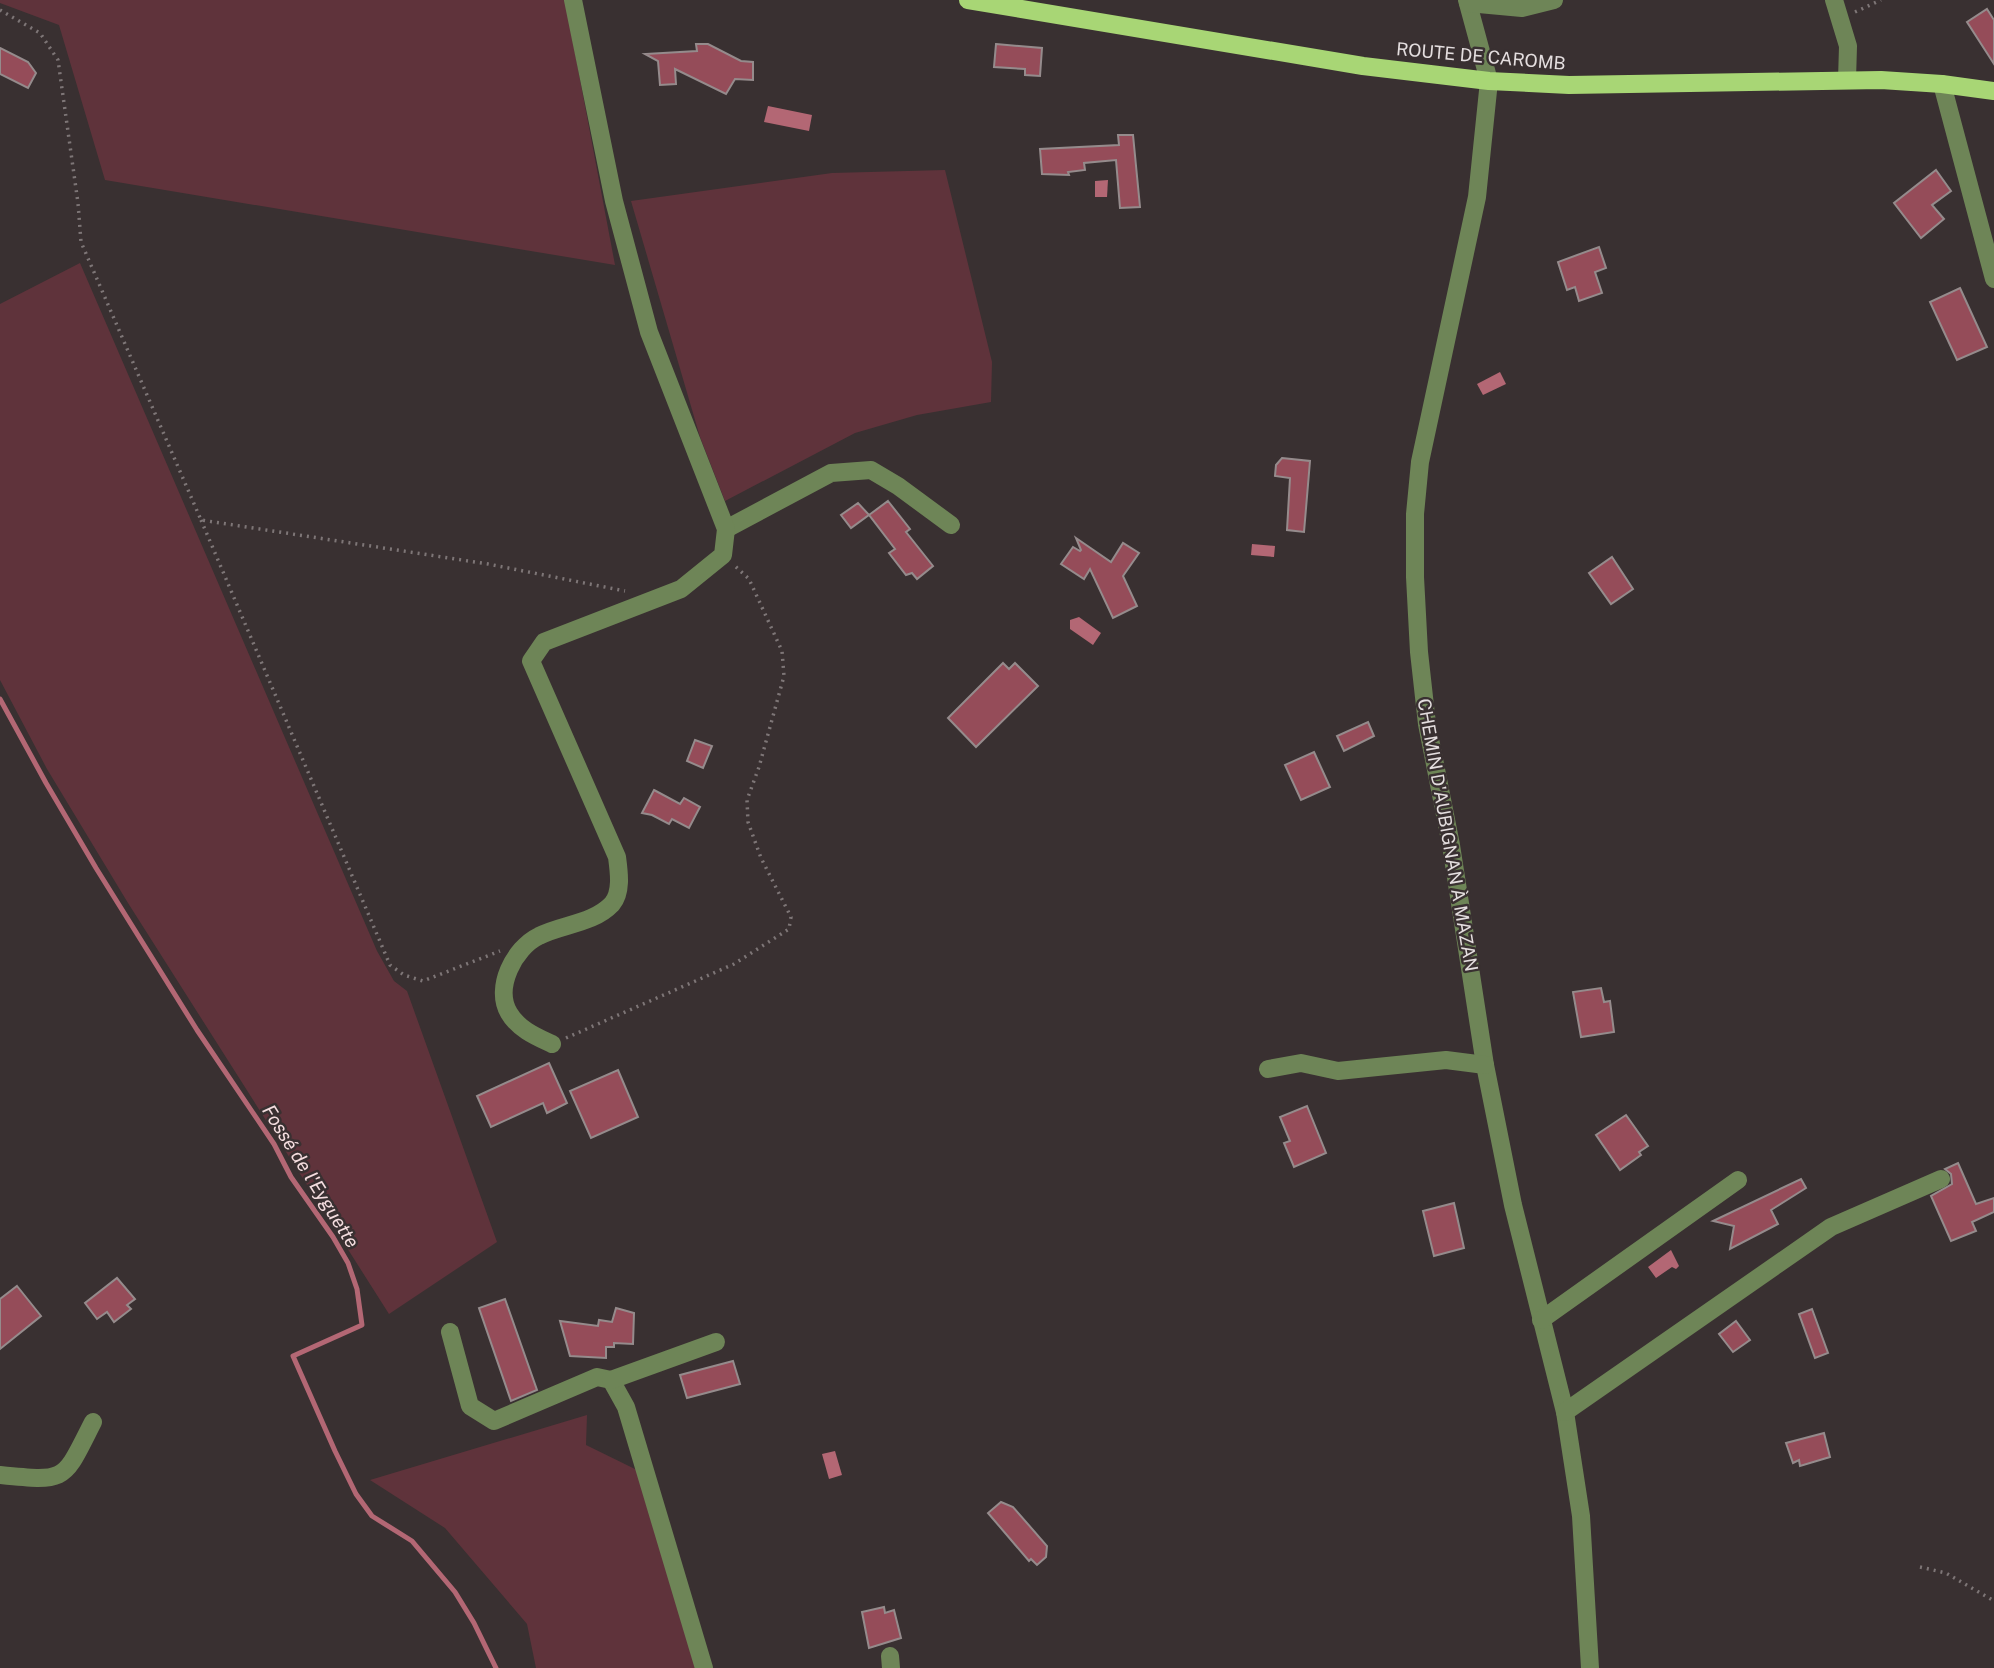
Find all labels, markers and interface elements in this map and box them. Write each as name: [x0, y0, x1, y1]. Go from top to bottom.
street label: ROUTE DE CAROMB: [1395, 38, 1567, 74]
street label: CHEMIN D'AUBIGNAN À MAZAN: [1414, 697, 1483, 973]
water label: Fossé de l'Eyguette: [258, 1100, 364, 1252]

